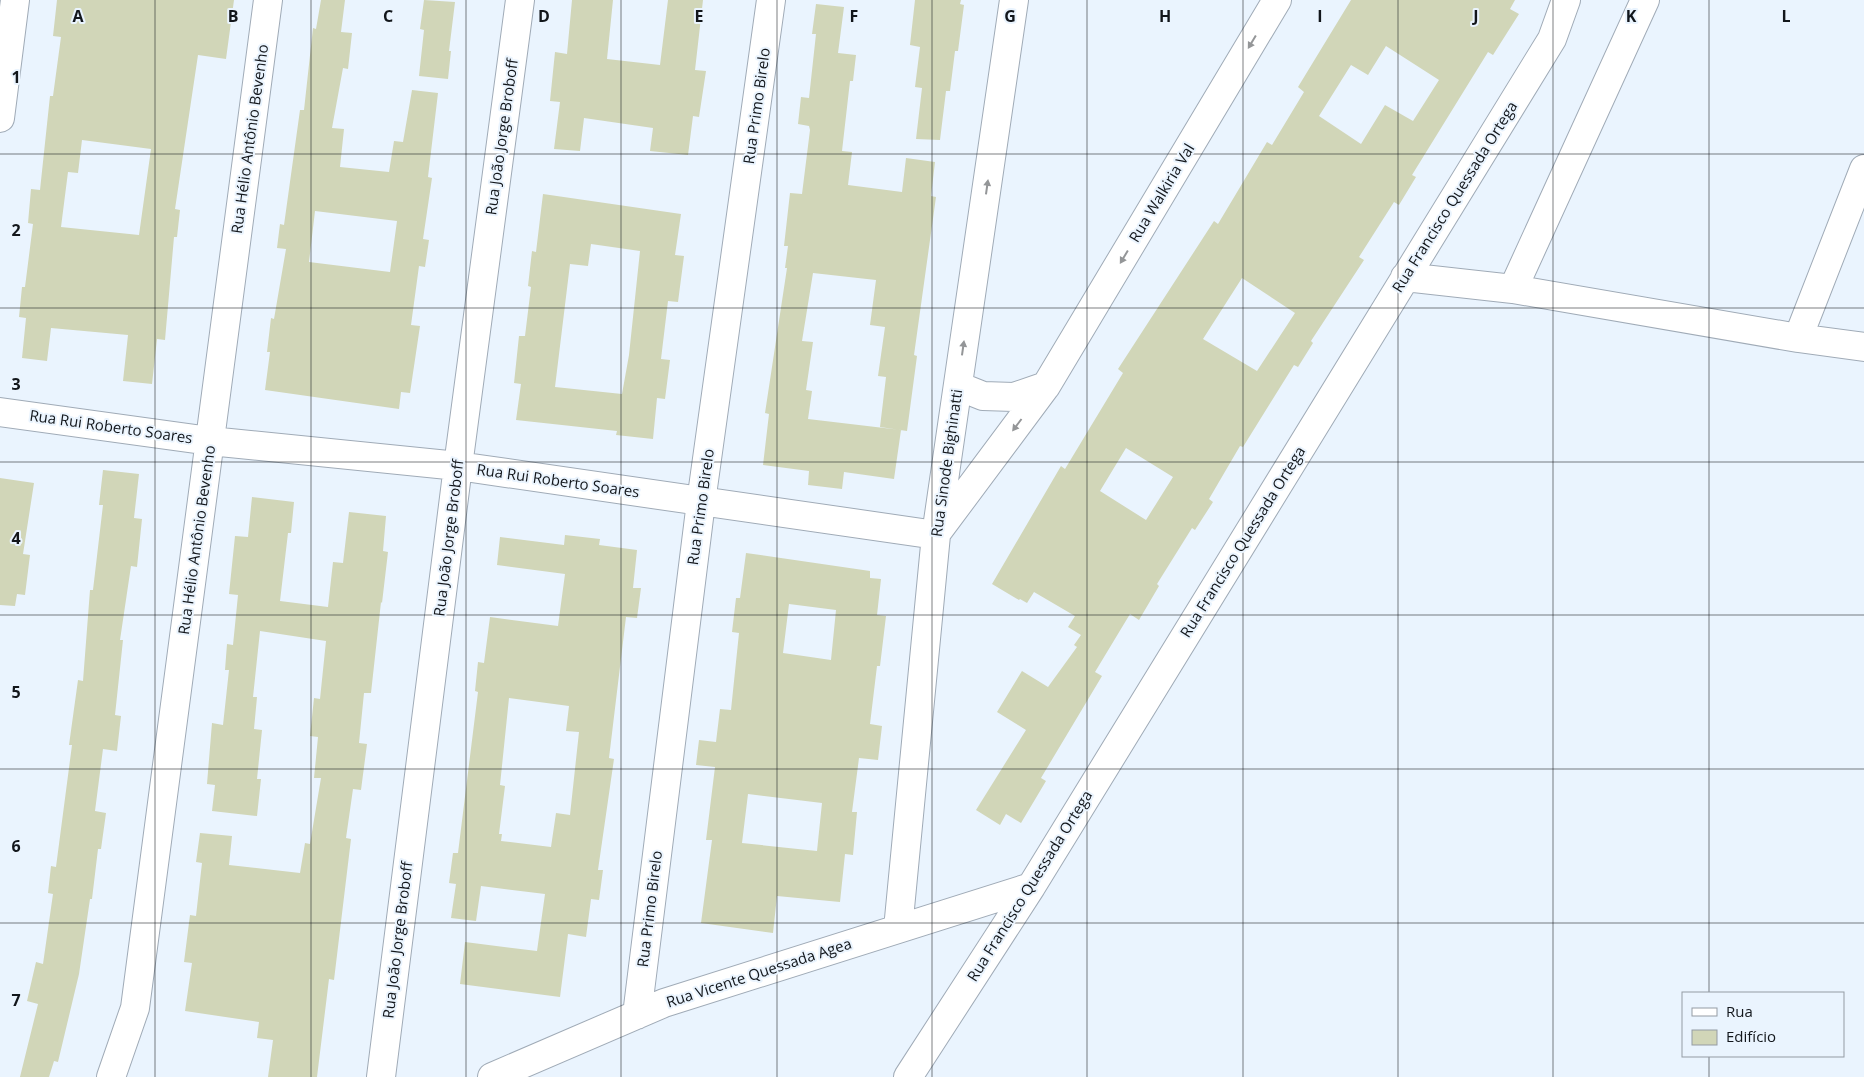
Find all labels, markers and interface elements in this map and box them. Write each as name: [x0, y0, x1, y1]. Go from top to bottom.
text: A: [72, 5, 84, 27]
text: B: [228, 5, 238, 27]
text: C: [383, 5, 393, 27]
text: D: [538, 5, 550, 27]
text: E: [695, 5, 704, 27]
text: F: [850, 5, 858, 27]
text: G: [1004, 5, 1016, 27]
text: H: [1159, 5, 1171, 27]
text: I: [1317, 5, 1323, 27]
text: J: [1471, 5, 1479, 27]
text: K: [1626, 5, 1637, 27]
text: L: [1781, 5, 1791, 27]
one-way arrow: [1247, 35, 1256, 48]
street label: Rua Hélio Antônio Bevenho: [226, 43, 272, 235]
street label: Rua Primo Birelo: [738, 46, 774, 165]
street label: Rua João Jorge Broboff: [480, 56, 522, 216]
text: 1: [11, 66, 21, 88]
street label: Rua Francisco Quessada Ortega: [1387, 97, 1521, 296]
street label: Rua Walkiria Val: [1124, 140, 1198, 245]
one-way arrow: [983, 179, 991, 195]
text: 2: [11, 219, 21, 241]
one-way arrow: [1119, 250, 1128, 263]
one-way arrow: [960, 340, 968, 356]
text: 3: [11, 373, 21, 395]
street label: Rua Sinode Bighinatti: [926, 388, 966, 538]
street label: Rua Rui Roberto Soares: [28, 405, 194, 447]
one-way arrow: [1012, 418, 1022, 432]
street label: Rua Francisco Quessada Ortega: [1175, 442, 1309, 641]
street label: Rua Hélio Antônio Bevenho: [173, 444, 219, 636]
street label: Rua Primo Birelo: [682, 447, 718, 566]
street label: Rua João Jorge Broboff: [428, 457, 468, 617]
street label: Rua Rui Roberto Soares: [475, 459, 641, 501]
text: 4: [11, 527, 21, 549]
text: 5: [11, 681, 21, 703]
street label: Rua Francisco Quessada Ortega: [962, 786, 1096, 985]
text: 6: [11, 835, 21, 857]
street label: Rua Primo Birelo: [632, 849, 666, 968]
street label: Rua João Jorge Broboff: [377, 859, 417, 1019]
street label: Rua Vicente Quessada Agea: [664, 933, 854, 1011]
text: 7: [11, 989, 21, 1011]
legend: [1682, 992, 1844, 1057]
text: Rua: [1726, 1001, 1753, 1021]
text: Edifício: [1726, 1026, 1776, 1046]

